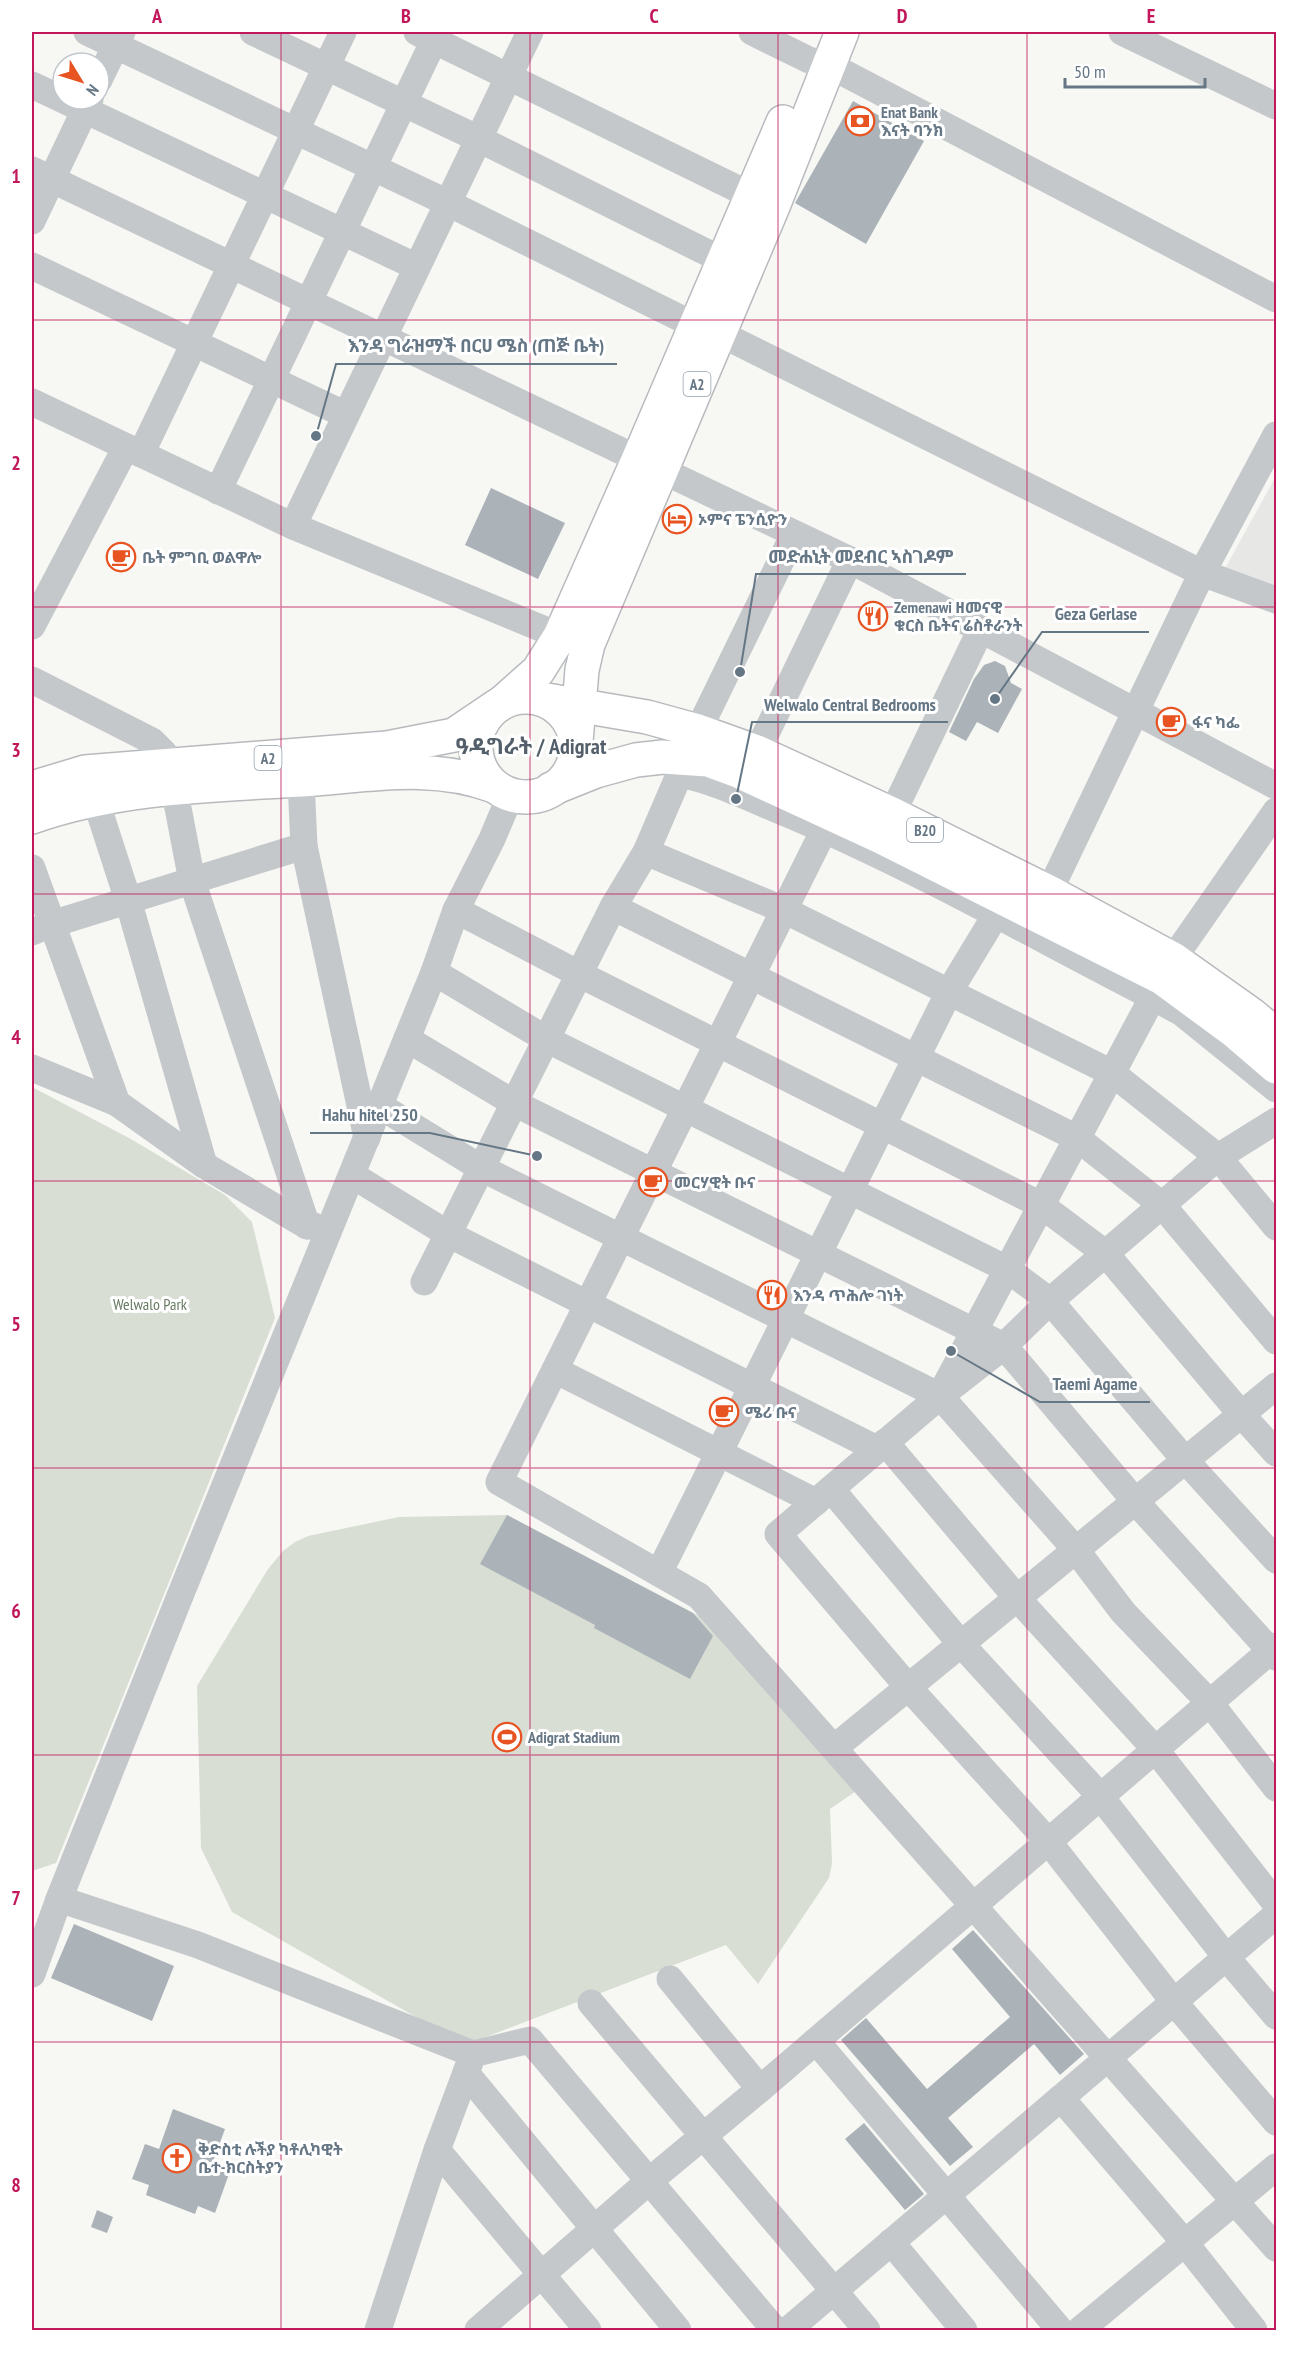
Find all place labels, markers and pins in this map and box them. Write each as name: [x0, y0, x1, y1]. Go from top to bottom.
place label: Enat Bank እናት ባንክ: [881, 102, 944, 140]
bank icon: Enat Bank እናት ባንክ: [844, 105, 876, 137]
callout: እንዳ ግራዝማች በርሀ ሜስ (ጠጅ ቤት): [336, 328, 617, 364]
hotel icon: ኦምና ፔንሲዮን: [661, 503, 693, 535]
place label: ኦምና ፔንሲዮን: [698, 509, 788, 529]
callout: መድሐኒት መደብር ኣስገዶም: [756, 538, 966, 574]
cafe icon: ቤት ምግቢ ወልዋሎ: [105, 541, 137, 573]
place label: ቤት ምግቢ ወልዋሎ: [142, 547, 262, 567]
callout: Geza Gerlase: [1042, 596, 1149, 632]
place label: Zemenawi ዘመናዊ ቁርስ ቤትና ሬስቶራንት: [894, 597, 1023, 635]
restaurant icon: Zemenawi ዘመናዊ ቁርስ ቤትና ሬስቶራንት: [857, 600, 889, 632]
callout: Welwalo Central Bedrooms: [752, 686, 948, 722]
cafe icon: ፋና ካፌ: [1155, 706, 1187, 738]
place label: ፋና ካፌ: [1192, 712, 1240, 732]
callout: Hahu hitel 250: [310, 1097, 430, 1133]
cafe icon: መርሃዊት ቡና: [637, 1166, 669, 1198]
place label: መርሃዊት ቡና: [674, 1172, 755, 1192]
restaurant icon: እንዳ ጥሕሎ ገነት: [756, 1279, 788, 1311]
place label: እንዳ ጥሕሎ ገነት: [793, 1285, 904, 1305]
callout: Taemi Agame: [1040, 1366, 1150, 1402]
cafe icon: ሜሪ ቡና: [708, 1396, 740, 1428]
place label: ሜሪ ቡና: [745, 1402, 797, 1422]
sports icon: Adigrat Stadium: [491, 1721, 523, 1753]
place label: Adigrat Stadium: [527, 1727, 620, 1747]
place label: ቅድስቲ ሉችያ ካቶሊካዊት ቤተ-ክርስትያን: [198, 2139, 343, 2177]
church icon: ቅድስቲ ሉችያ ካቶሊካዊት ቤተ-ክርስትያን: [161, 2142, 193, 2174]

